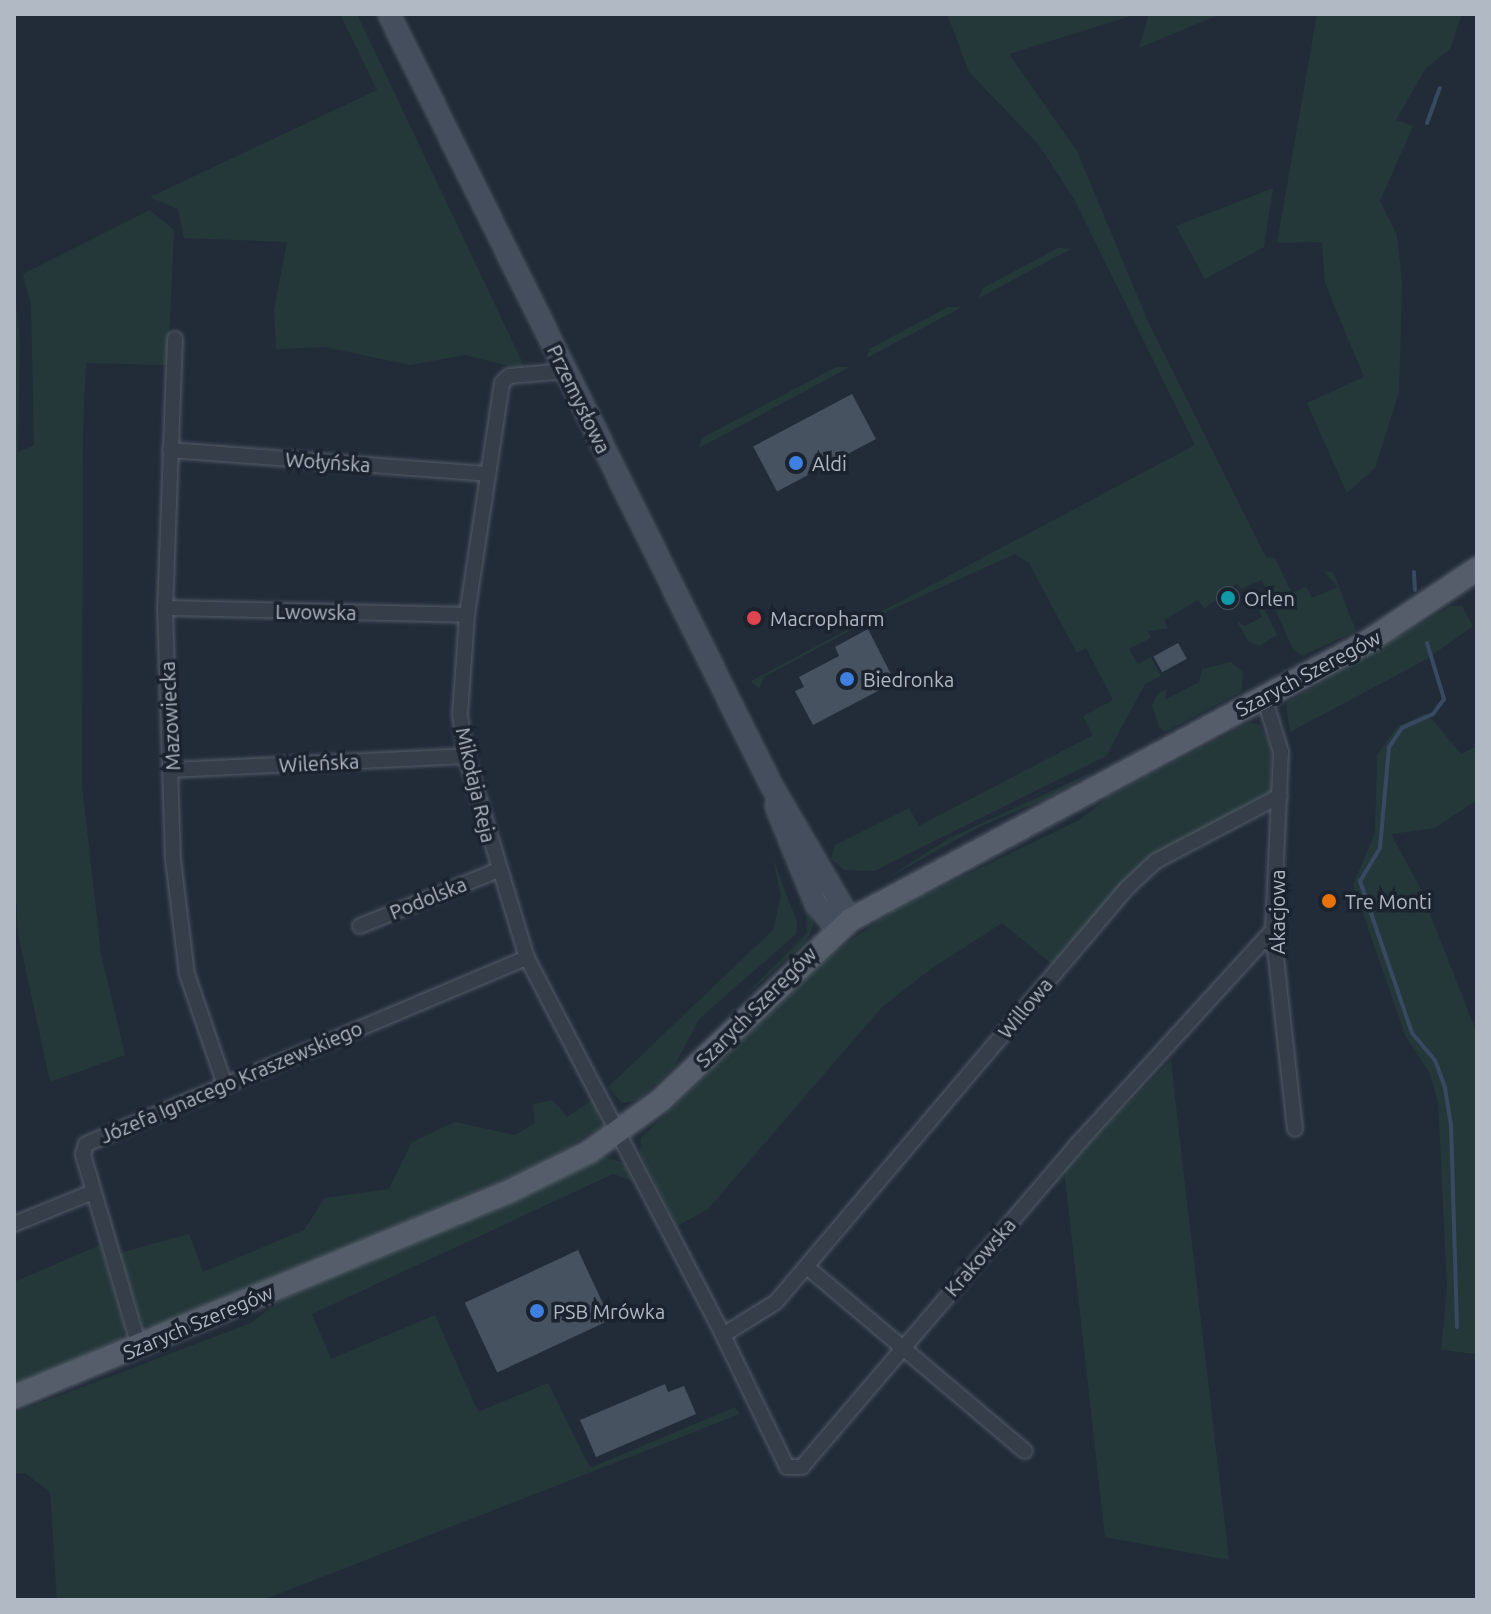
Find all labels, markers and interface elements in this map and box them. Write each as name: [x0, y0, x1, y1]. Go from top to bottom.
street label: Przemysłowa: [542, 341, 616, 457]
street label: Wołyńska: [285, 447, 371, 477]
place label: Aldi: [812, 451, 847, 475]
marker: Aldi: [787, 454, 805, 472]
place label: Orlen: [1244, 586, 1295, 610]
marker: Orlen: [1219, 589, 1237, 607]
street label: Lwowska: [275, 599, 357, 625]
place label: Macropharm: [770, 606, 884, 630]
marker: Macropharm: [745, 609, 763, 627]
street label: Szarych Szeregów: [1231, 625, 1385, 721]
street label: Mazowiecka: [155, 661, 185, 771]
place label: Biedronka: [863, 667, 954, 691]
marker: Biedronka: [838, 670, 856, 688]
street label: Mikołaja Reja: [451, 725, 501, 845]
street label: Wileńska: [278, 749, 360, 777]
street label: Akacjowa: [1265, 870, 1289, 954]
street label: Podolska: [386, 872, 470, 924]
place label: Tre Monti: [1345, 889, 1432, 913]
marker: Tre Monti: [1320, 892, 1338, 910]
street label: Szarych Szeregów: [691, 942, 821, 1072]
street label: Willowa: [993, 973, 1057, 1043]
street label: Józefa Ignacego Kraszewskiego: [96, 1016, 366, 1148]
street label: Krakowska: [939, 1213, 1021, 1301]
street label: Szarych Szeregów: [119, 1280, 277, 1364]
place label: PSB Mrówka: [553, 1299, 665, 1323]
marker: PSB Mrówka: [528, 1302, 546, 1320]

